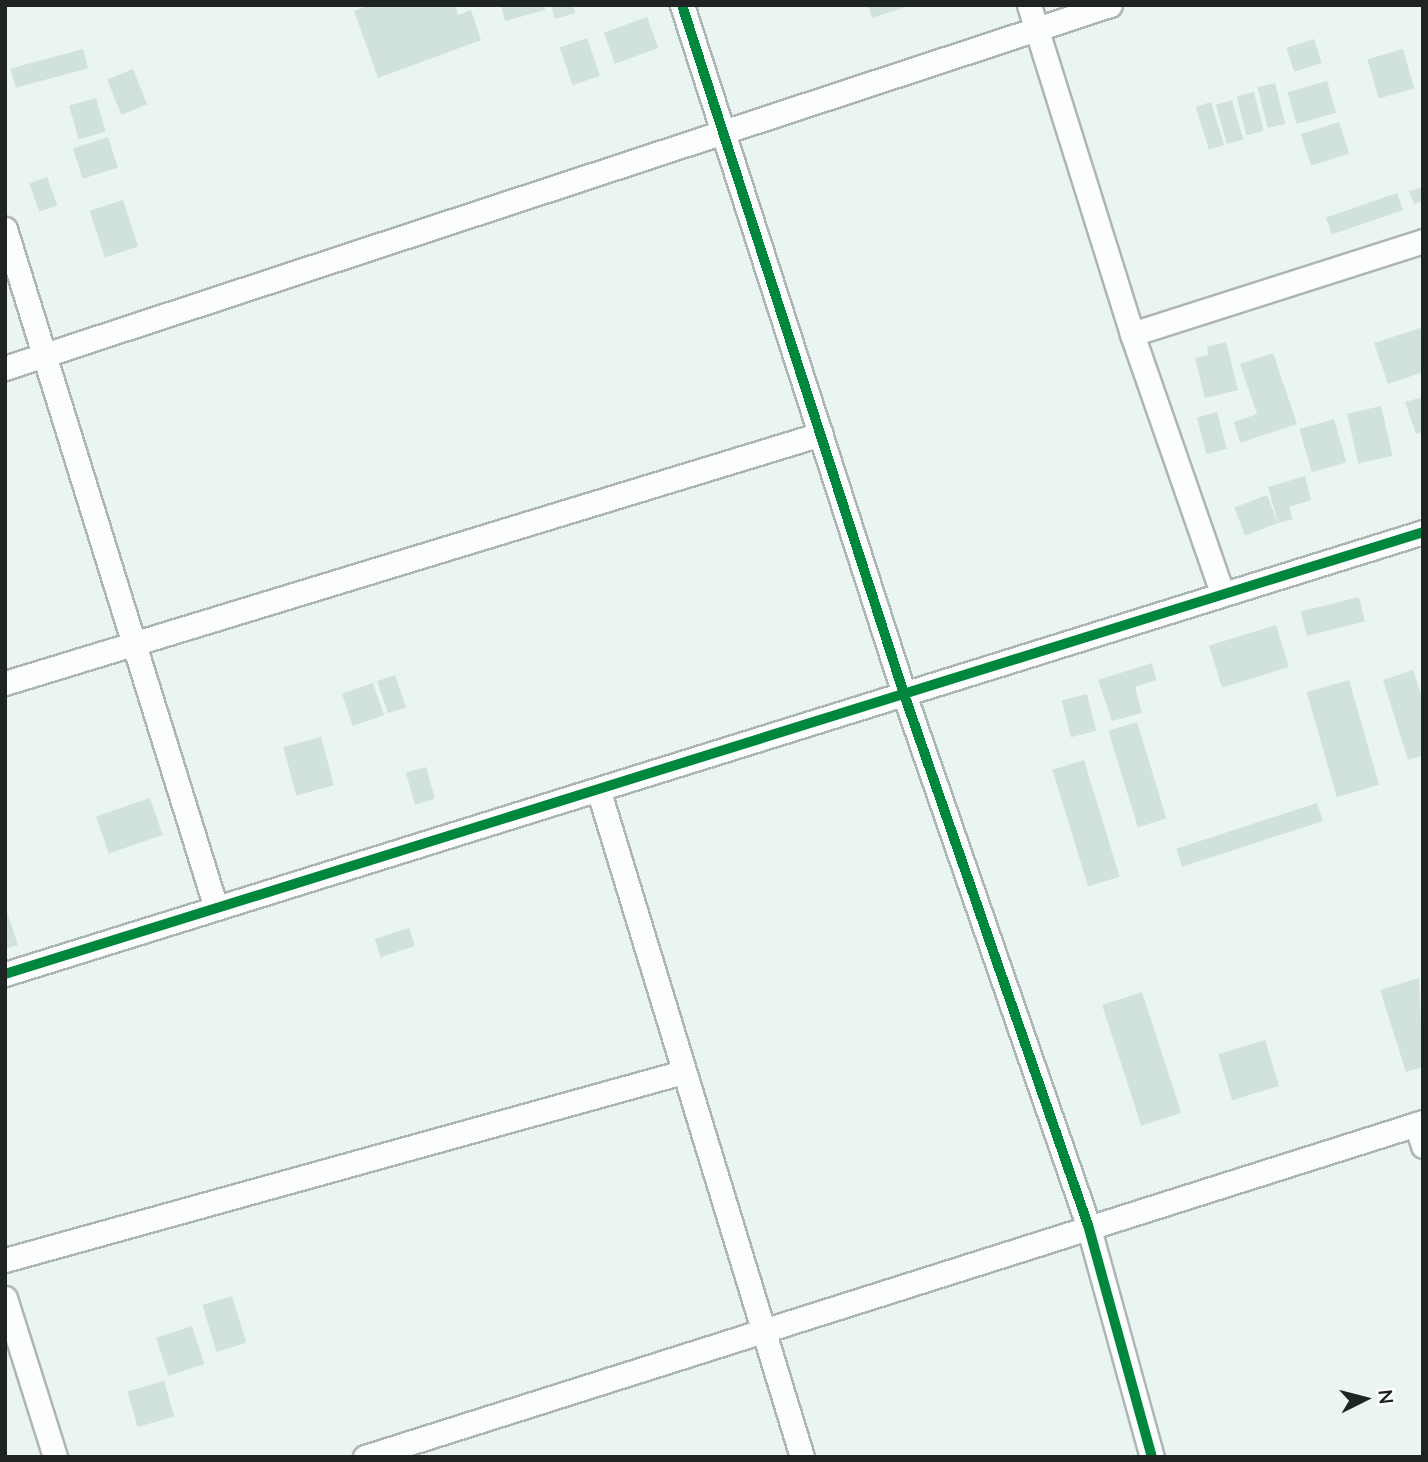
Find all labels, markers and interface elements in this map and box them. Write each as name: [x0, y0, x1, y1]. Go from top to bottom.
north arrow: [1330, 1364, 1400, 1434]
text: N: [1374, 1388, 1399, 1405]

